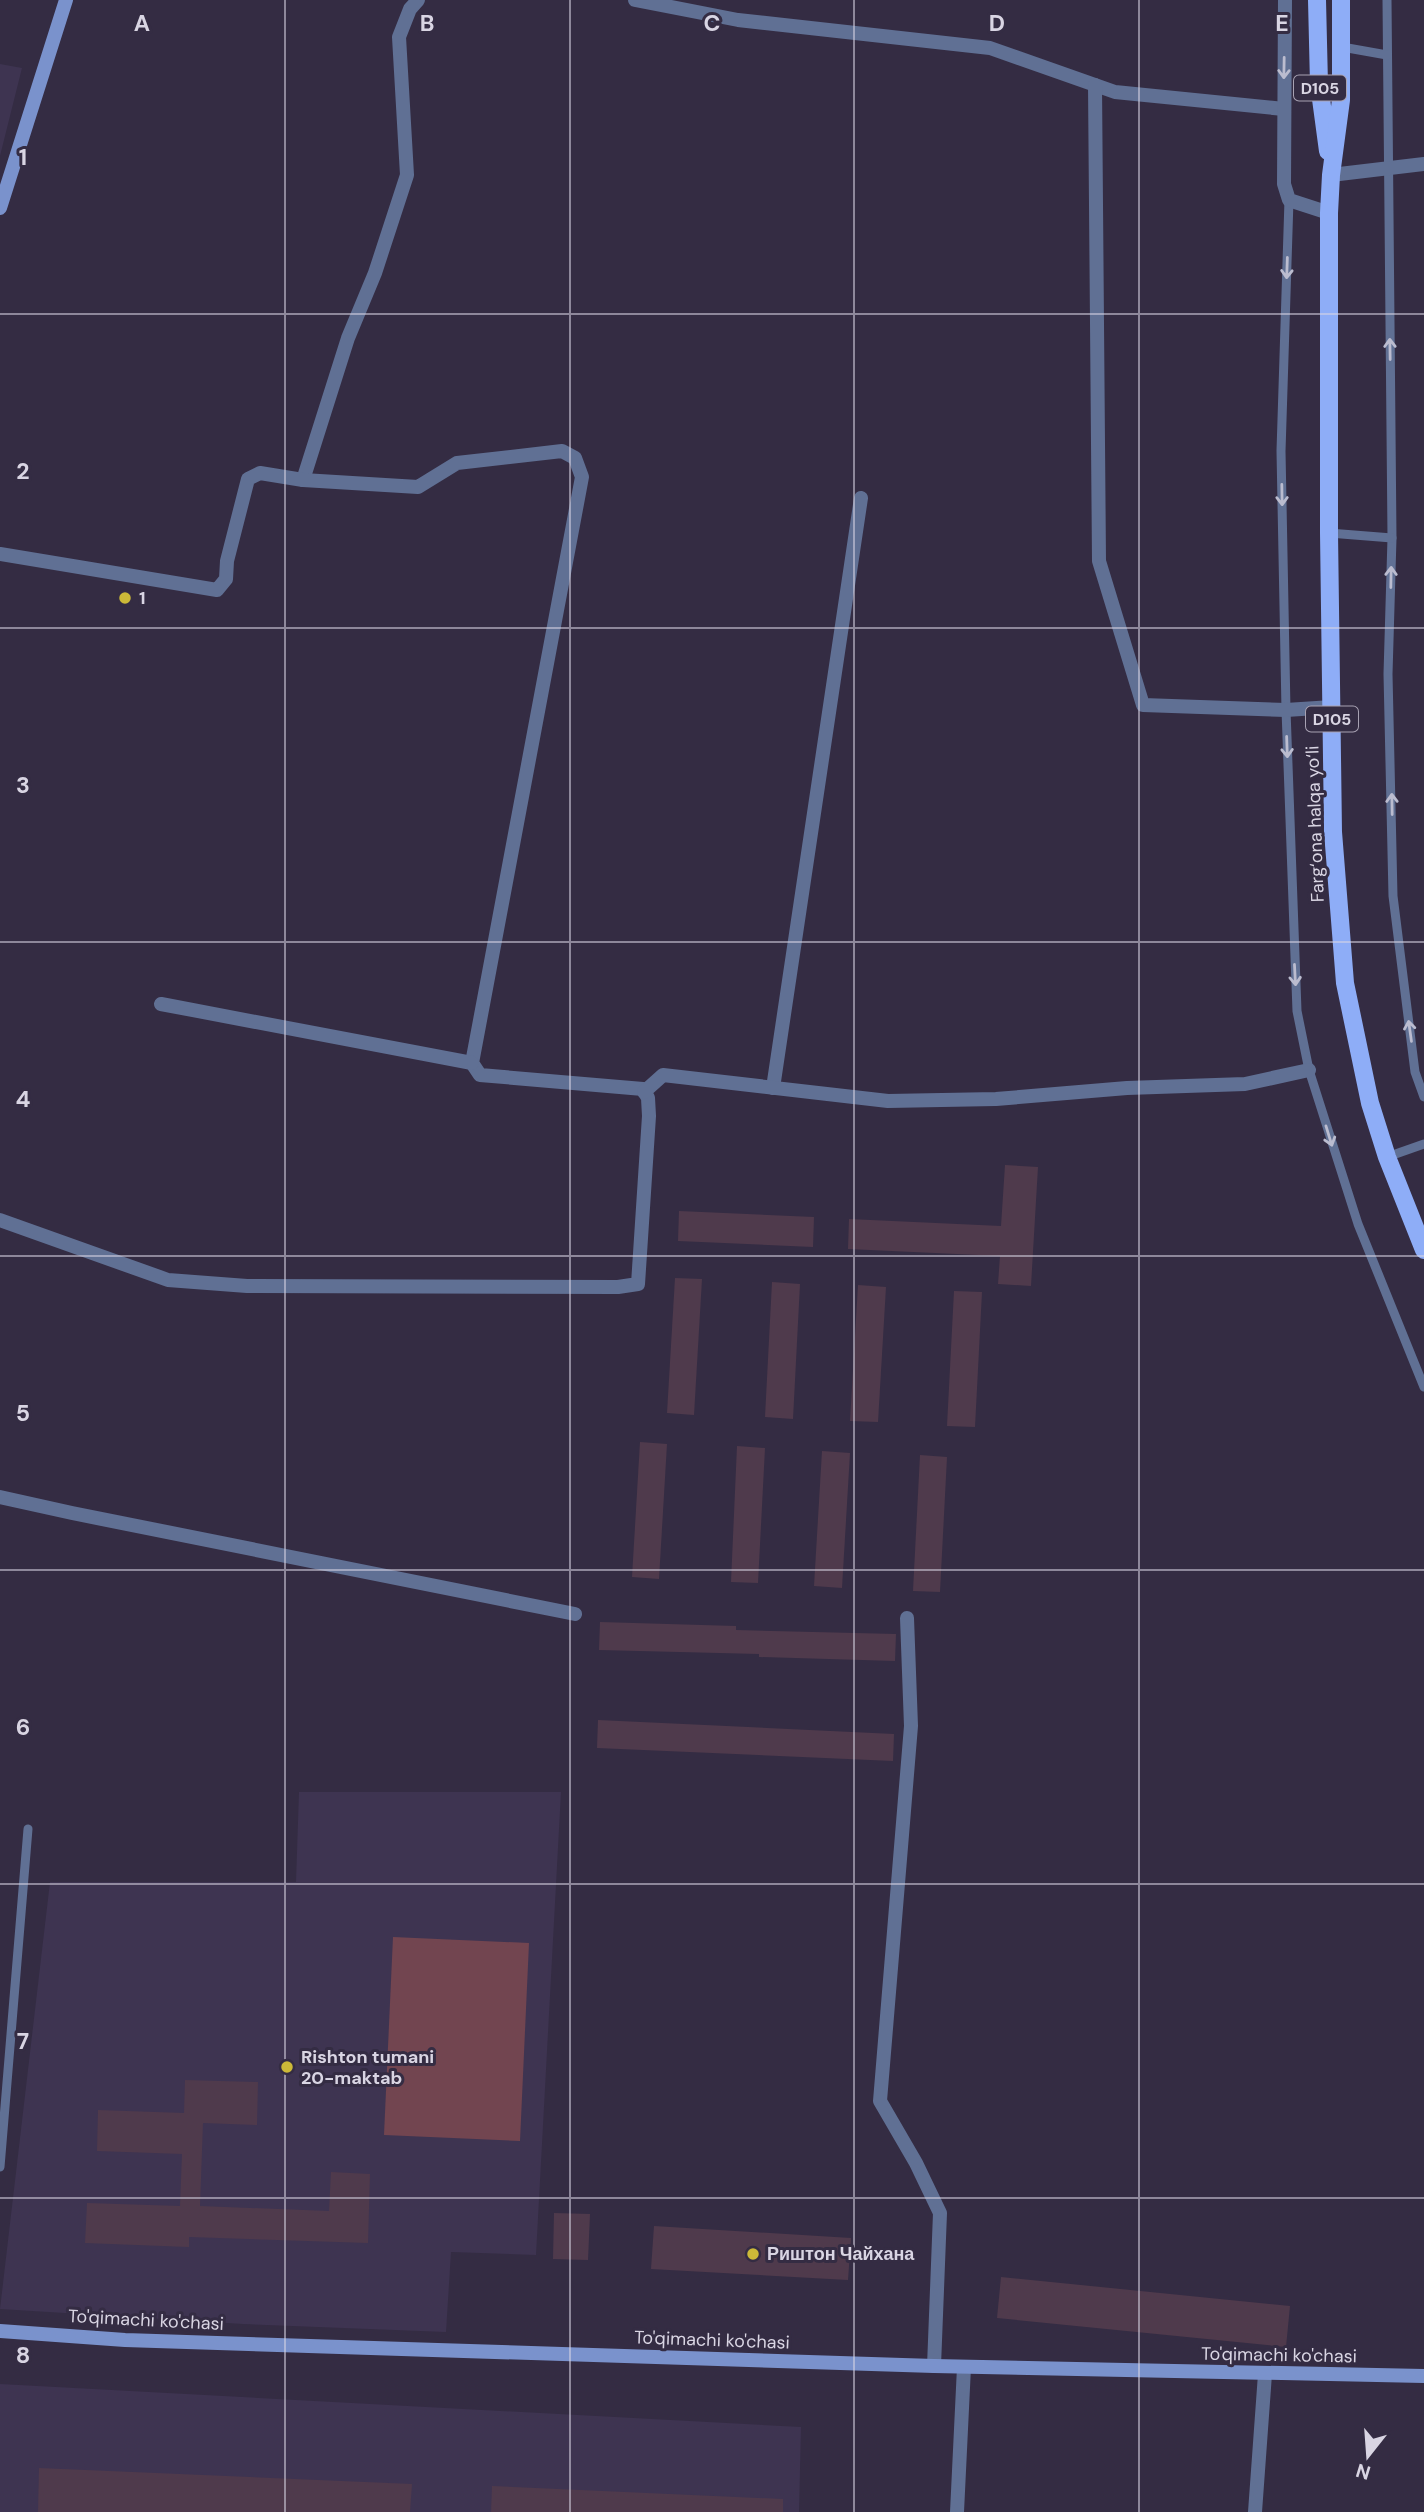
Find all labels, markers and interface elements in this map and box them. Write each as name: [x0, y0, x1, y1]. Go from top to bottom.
text: A: [134, 8, 150, 38]
text: B: [420, 8, 434, 38]
text: C: [704, 8, 720, 38]
text: D: [989, 8, 1005, 38]
text: E: [1275, 8, 1289, 38]
one-way arrow: [1277, 56, 1291, 79]
road number: D105: [1294, 76, 1346, 100]
text: 1: [19, 142, 27, 172]
one-way arrow: [1280, 256, 1293, 279]
one-way arrow: [1383, 338, 1397, 361]
text: 2: [16, 456, 30, 486]
one-way arrow: [1275, 484, 1289, 507]
one-way arrow: [1384, 566, 1398, 589]
place label: 1: [139, 586, 146, 610]
marker: 1: [117, 590, 133, 606]
road number: D105: [1306, 706, 1358, 732]
one-way arrow: [1281, 736, 1294, 759]
street label: Farg‘ona halqa yo‘li: [1300, 745, 1330, 903]
text: 3: [16, 770, 30, 800]
one-way arrow: [1385, 793, 1399, 816]
one-way arrow: [1289, 963, 1302, 985]
one-way arrow: [1403, 1020, 1416, 1043]
text: 4: [16, 1084, 31, 1114]
one-way arrow: [1324, 1124, 1336, 1146]
text: 5: [16, 1398, 30, 1428]
text: 6: [16, 1712, 30, 1742]
text: 7: [17, 2026, 29, 2056]
place label: Rishton tumani 20-maktab: [301, 2045, 434, 2090]
marker: Rishton tumani 20-maktab: [279, 2059, 295, 2075]
place label: Риштон Чайхана: [767, 2242, 915, 2266]
marker: Риштон Чайхана: [745, 2246, 761, 2262]
street label: To'qimachi ko'chasi: [68, 2304, 224, 2336]
street label: To'qimachi ko'chasi: [634, 2325, 790, 2355]
text: 8: [16, 2340, 30, 2370]
street label: To'qimachi ko'chasi: [1201, 2342, 1357, 2368]
north arrow: [1333, 2421, 1403, 2491]
text: N: [1353, 2458, 1373, 2486]

